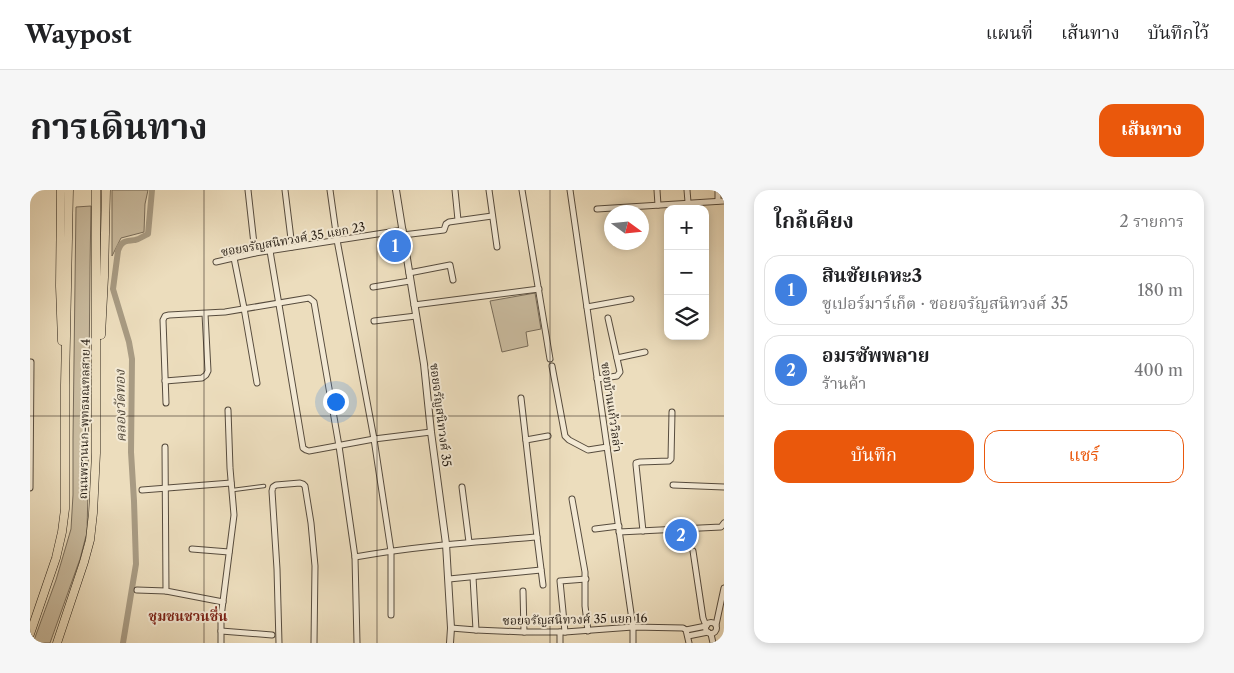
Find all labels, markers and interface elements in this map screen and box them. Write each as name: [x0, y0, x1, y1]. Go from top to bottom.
text: Waypost: [25, 20, 132, 49]
text: แผนที่: [986, 22, 1033, 44]
text: เส้นทาง: [1061, 22, 1120, 44]
text: บันทึกไว้: [1148, 22, 1209, 44]
button: เส้นทาง: [1099, 104, 1204, 157]
text: การเดินทาง: [30, 105, 208, 148]
north arrow: [604, 205, 649, 250]
map controls: [664, 205, 709, 340]
button: +: [664, 205, 709, 250]
text: ใกล้เคียง: [774, 208, 854, 233]
text: 2 รายการ: [1120, 211, 1184, 231]
street label: ซอยจรัญสนิทวงศ์ 35 แยก 23: [220, 219, 366, 259]
pin: 1: [379, 227, 411, 265]
button: −: [664, 250, 709, 295]
text: สินชัยเคหะ3: [822, 264, 922, 287]
text: 1: [787, 280, 795, 300]
text: 180 m: [1137, 280, 1183, 300]
text: ซูเปอร์มาร์เก็ต · ซอยจรัญสนิทวงศ์ 35: [822, 293, 1068, 313]
button: layers: [664, 295, 709, 340]
street label: ถนนพรานนก-พุทธมณฑลสาย 4: [75, 339, 94, 499]
text: อมรซัพพลาย: [822, 344, 929, 367]
text: 2: [786, 360, 796, 380]
text: 400 m: [1134, 360, 1183, 380]
street label: ซอยบ้านแก้ววิลล่า: [598, 361, 626, 453]
street label: ซอยจรัญสนิทวงศ์ 35: [427, 362, 455, 468]
water label: คลองวัดทอง: [110, 368, 130, 443]
text: ร้านค้า: [822, 373, 866, 393]
your location: [323, 389, 349, 415]
button: บันทึก: [774, 430, 974, 483]
button: แชร์: [984, 430, 1184, 483]
pin: 2: [665, 516, 697, 554]
district label: ชุมชนชวนชื่น: [148, 606, 228, 625]
street label: ซอยจรัญสนิทวงศ์ 35 แยก 16: [502, 610, 648, 628]

